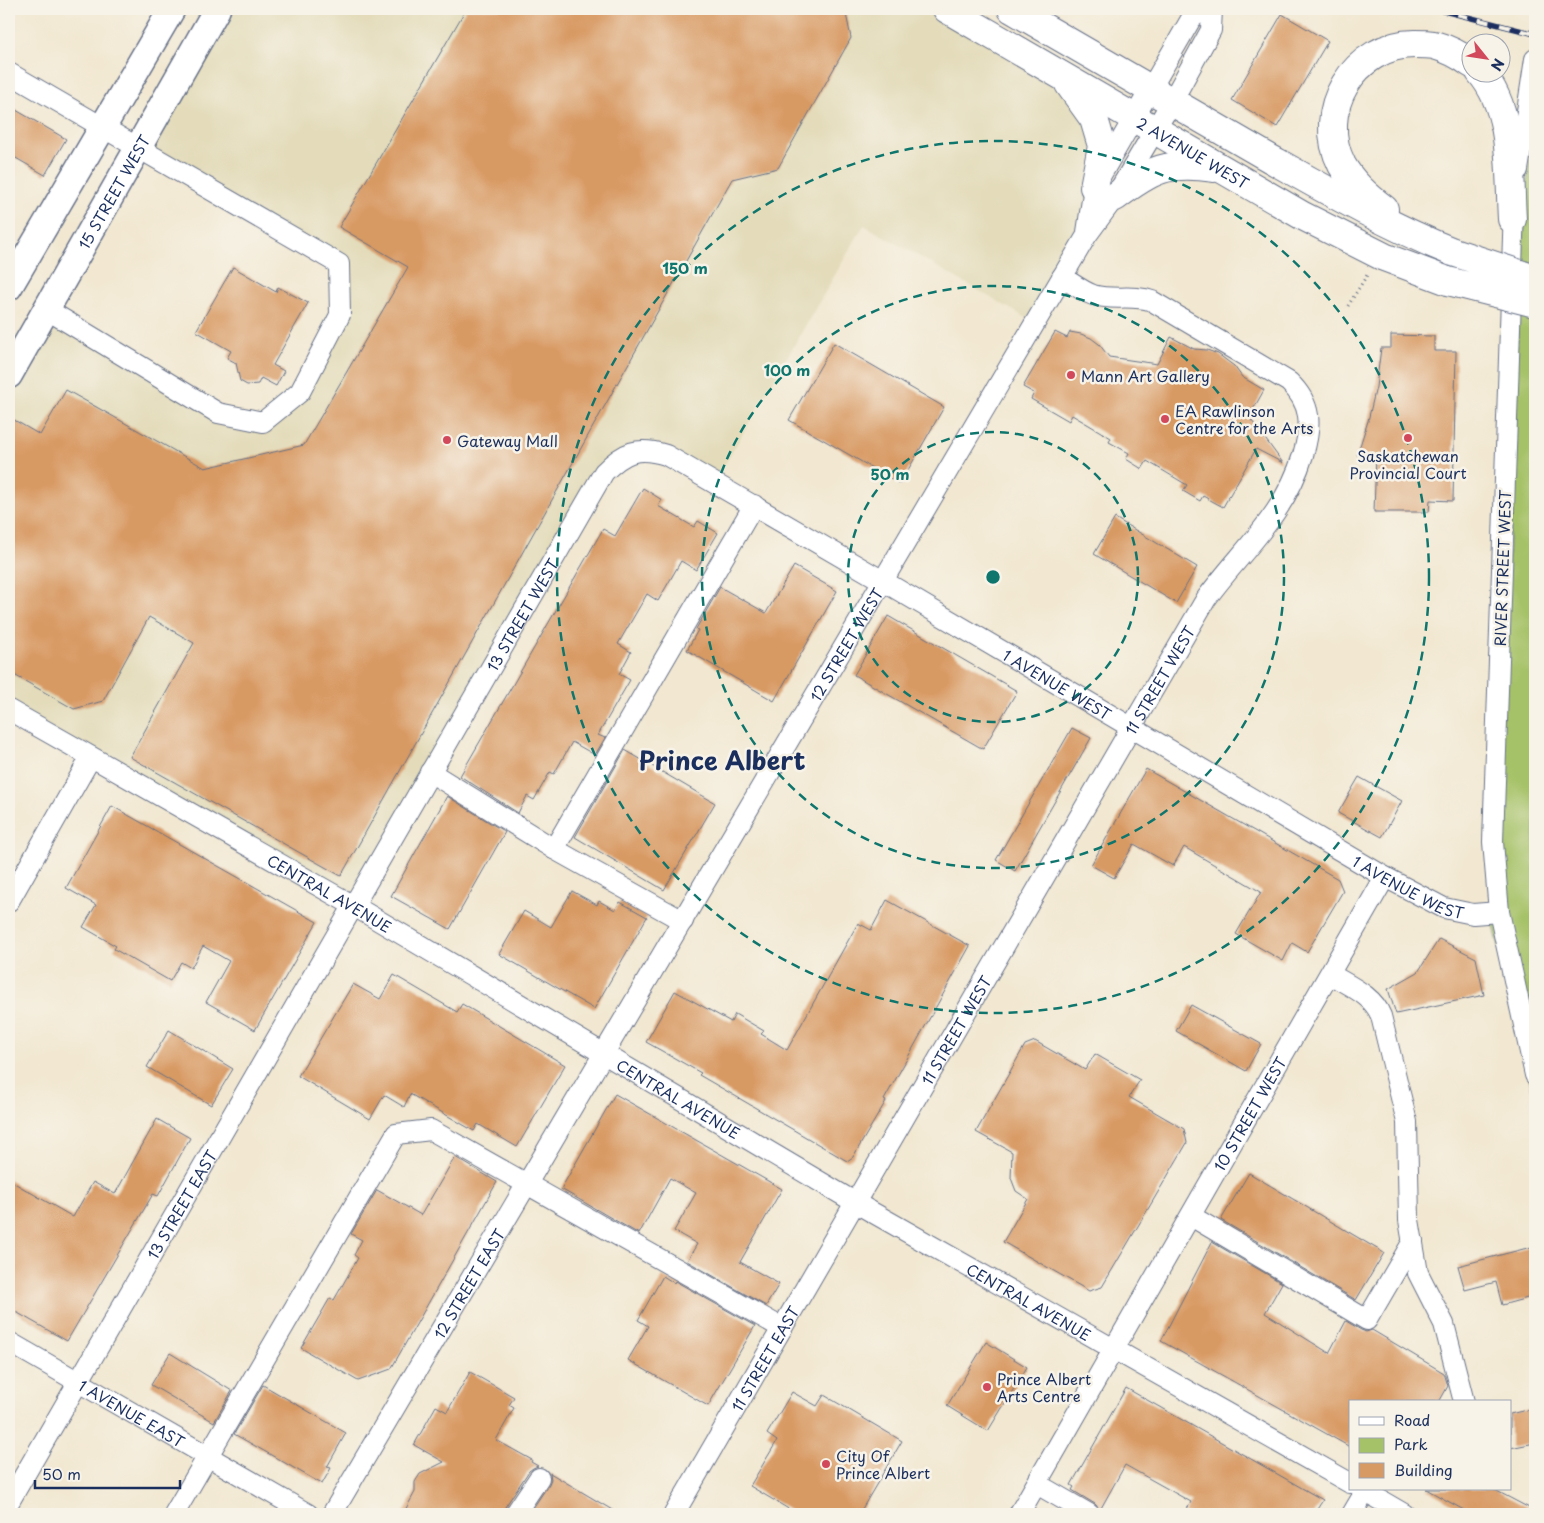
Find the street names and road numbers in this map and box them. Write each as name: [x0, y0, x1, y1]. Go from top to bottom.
street label: 2 AVENUE WEST: [1133, 111, 1254, 194]
street label: 15 STREET WEST: [72, 130, 155, 253]
street label: RIVER STREET WEST: [1488, 489, 1516, 647]
street label: 13 STREET WEST: [480, 553, 564, 675]
street label: 12 STREET WEST: [803, 583, 888, 705]
street label: 11 STREET WEST: [1118, 620, 1200, 739]
street label: 1 AVENUE WEST: [999, 643, 1117, 725]
street label: CENTRAL AVENUE: [263, 848, 396, 937]
street label: 1 AVENUE WEST: [1349, 849, 1467, 924]
street label: 11 STREET WEST: [915, 970, 997, 1089]
street label: 10 STREET WEST: [1207, 1052, 1291, 1175]
street label: CENTRAL AVENUE: [613, 1053, 745, 1144]
street label: 13 STREET EAST: [140, 1145, 222, 1263]
street label: 12 STREET EAST: [427, 1224, 510, 1343]
street label: CENTRAL AVENUE: [962, 1257, 1096, 1346]
street label: 11 STREET EAST: [725, 1301, 805, 1415]
street label: 1 AVENUE EAST: [75, 1373, 190, 1453]

